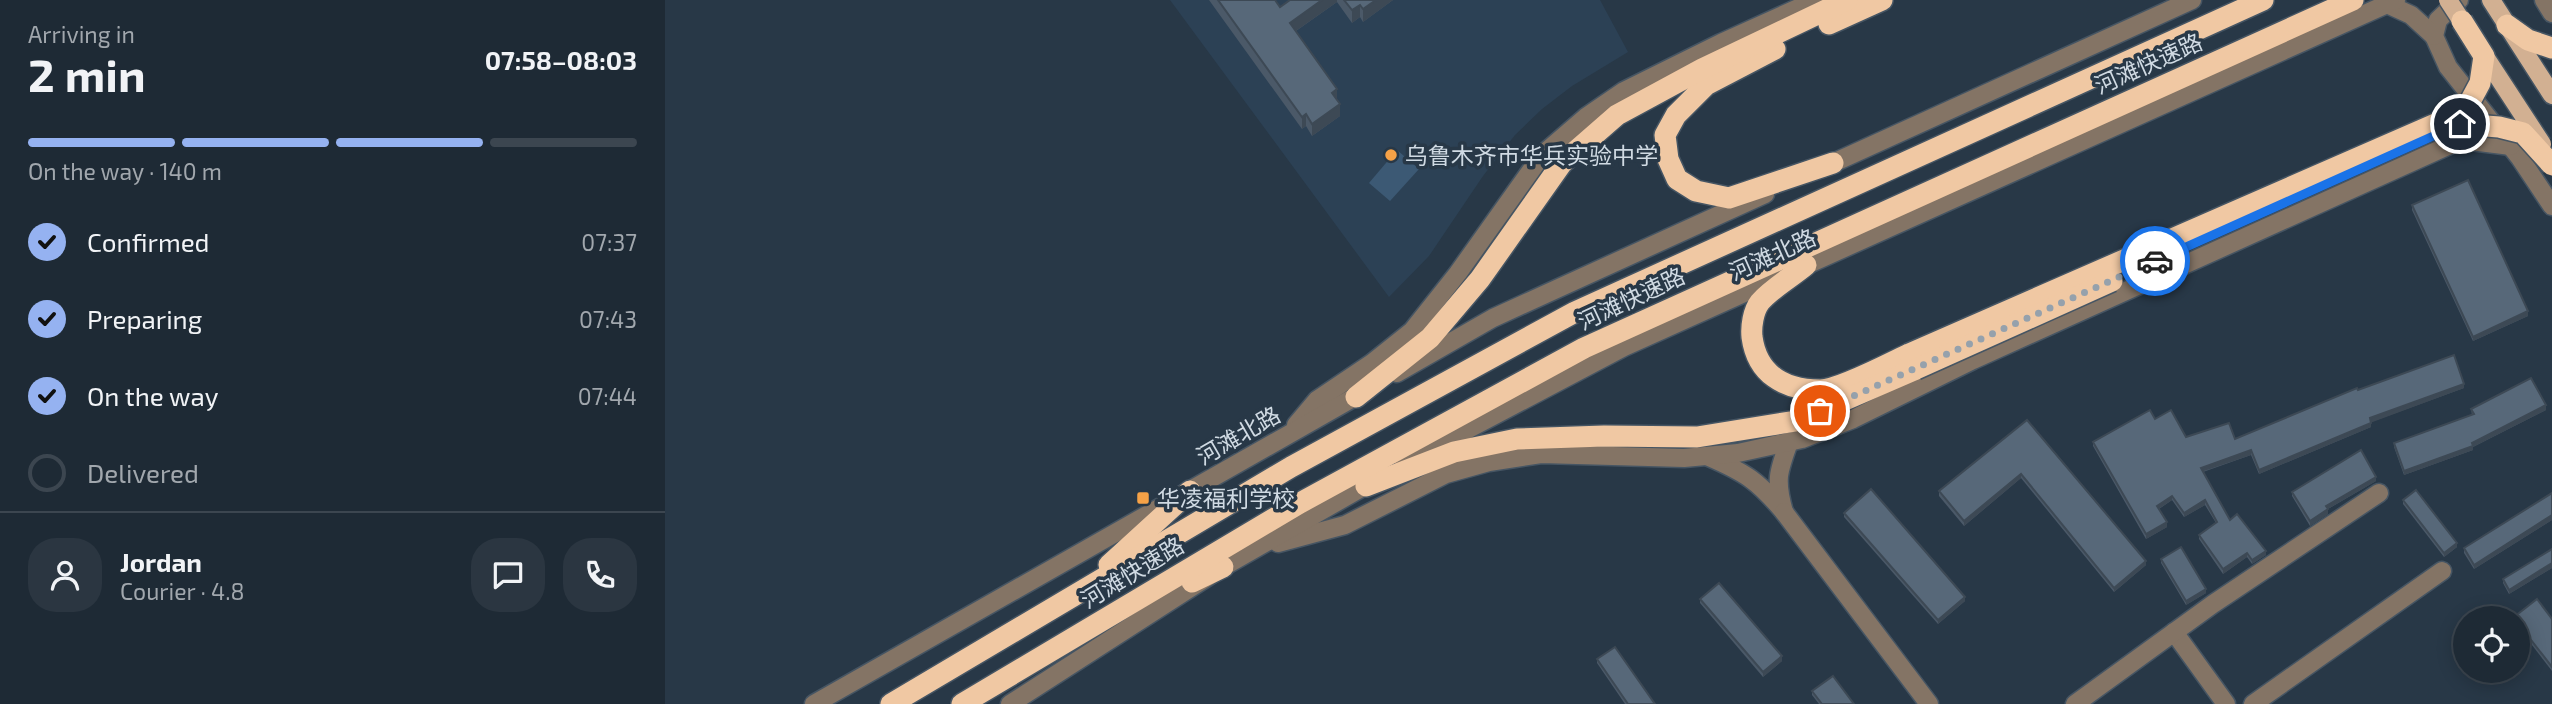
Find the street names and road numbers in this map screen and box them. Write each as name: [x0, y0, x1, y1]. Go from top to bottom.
street label: 河滩快速路: [2090, 27, 2206, 99]
street label: 河滩北路: [1724, 223, 1820, 285]
street label: 河滩快速路: [1573, 261, 1689, 335]
street label: 河滩北路: [1191, 400, 1285, 470]
street label: 河滩快速路: [1076, 530, 1188, 614]

